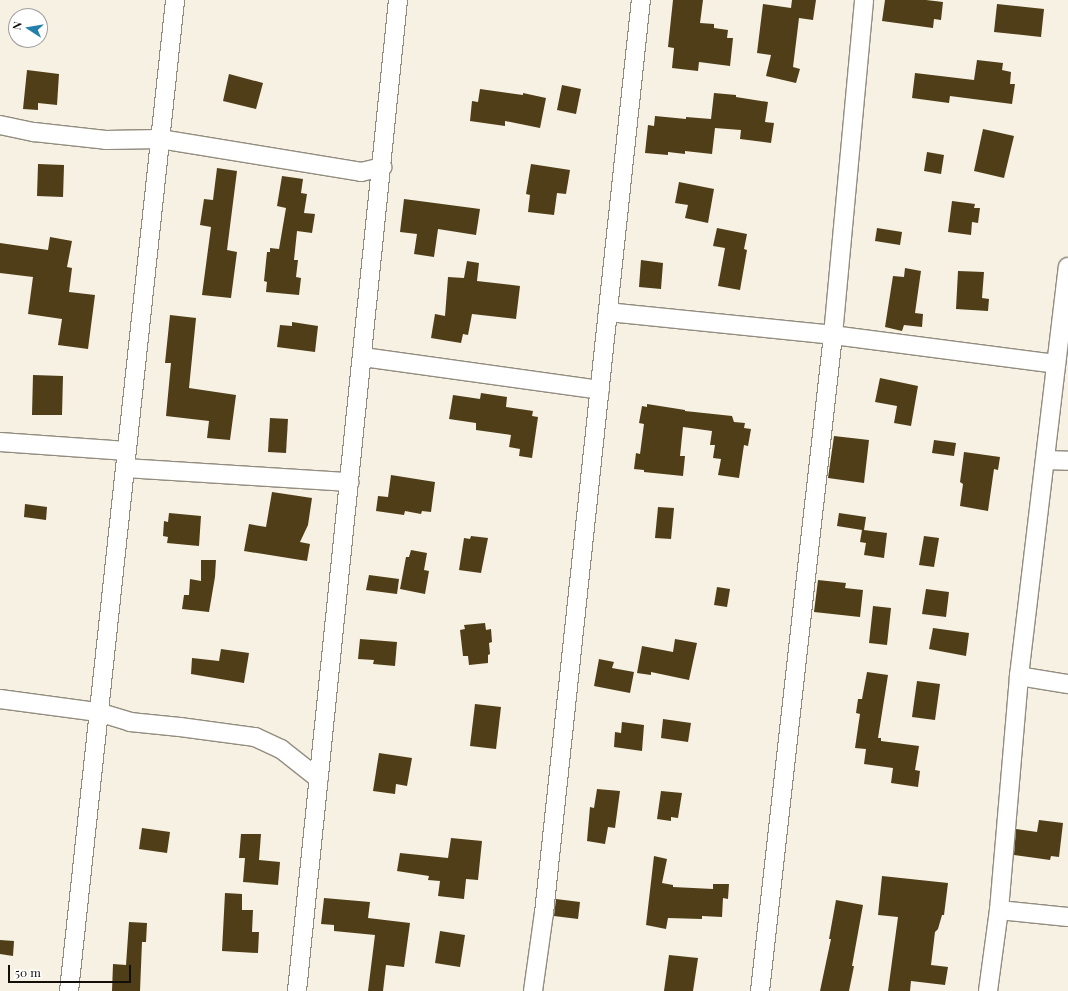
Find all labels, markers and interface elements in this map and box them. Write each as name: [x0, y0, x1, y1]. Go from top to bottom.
north arrow: [8, 8, 48, 48]
text: N: [9, 20, 25, 31]
scale bar: [10, 957, 133, 983]
text: 50 m: [15, 964, 41, 980]

